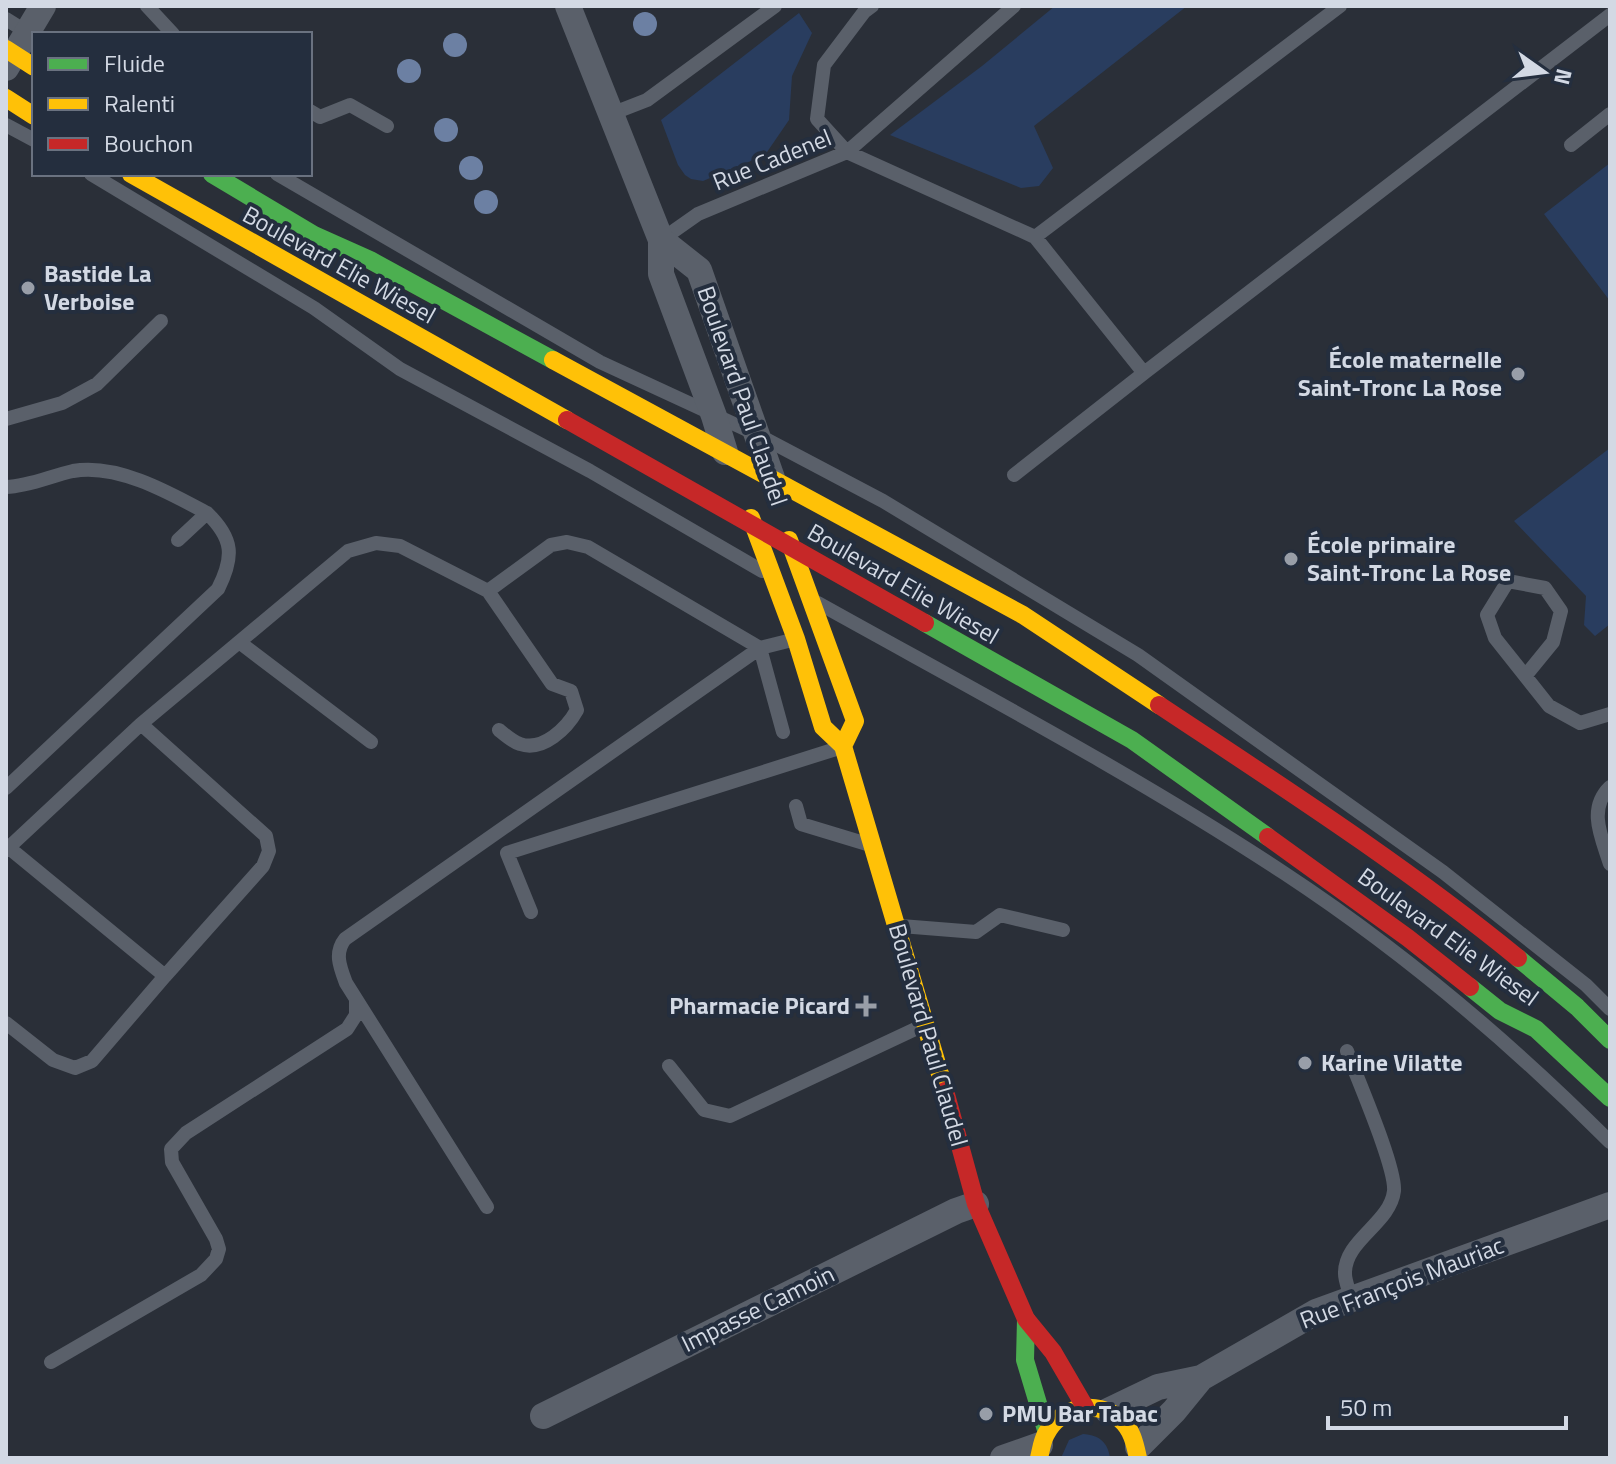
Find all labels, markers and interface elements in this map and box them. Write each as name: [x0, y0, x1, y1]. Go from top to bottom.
legend: [32, 32, 312, 176]
north arrow: [1504, 32, 1584, 112]
text: Fluide: [104, 45, 165, 81]
text: N: [1545, 65, 1582, 88]
text: Ralenti: [104, 85, 175, 121]
street label: Rue Cadenel: [707, 119, 836, 199]
text: Bouchon: [104, 125, 193, 161]
street label: Boulevard Elie Wiesel: [236, 196, 443, 332]
place label: Bastide La Verboise: [44, 255, 151, 319]
marker: Bastide La Verboise: [19, 279, 37, 297]
street label: Boulevard Paul Claudel: [688, 281, 797, 510]
place label: École maternelle Saint-Tronc La Rose: [1298, 341, 1502, 405]
marker: École maternelle Saint-Tronc La Rose: [1509, 365, 1527, 383]
street label: Boulevard Elie Wiesel: [801, 514, 1006, 653]
place label: École primaire Saint-Tronc La Rose: [1307, 526, 1511, 590]
marker: École primaire Saint-Tronc La Rose: [1282, 550, 1300, 568]
street label: Boulevard Elie Wiesel: [1351, 858, 1547, 1014]
street label: Boulevard Paul Claudel: [880, 919, 978, 1150]
place label: Pharmacie Picard: [669, 987, 850, 1023]
marker: Pharmacie Picard: [857, 997, 875, 1015]
place label: Karine Vilatte: [1321, 1044, 1462, 1080]
marker: Karine Vilatte: [1296, 1054, 1314, 1072]
street label: Rue François Mauriac: [1294, 1227, 1509, 1338]
street label: Impasse Camoin: [675, 1255, 840, 1361]
scale bar: [1328, 1380, 1566, 1430]
text: 50 m: [1340, 1389, 1392, 1425]
place label: PMU Bar Tabac: [1002, 1395, 1158, 1431]
marker: PMU Bar Tabac: [977, 1405, 995, 1423]

